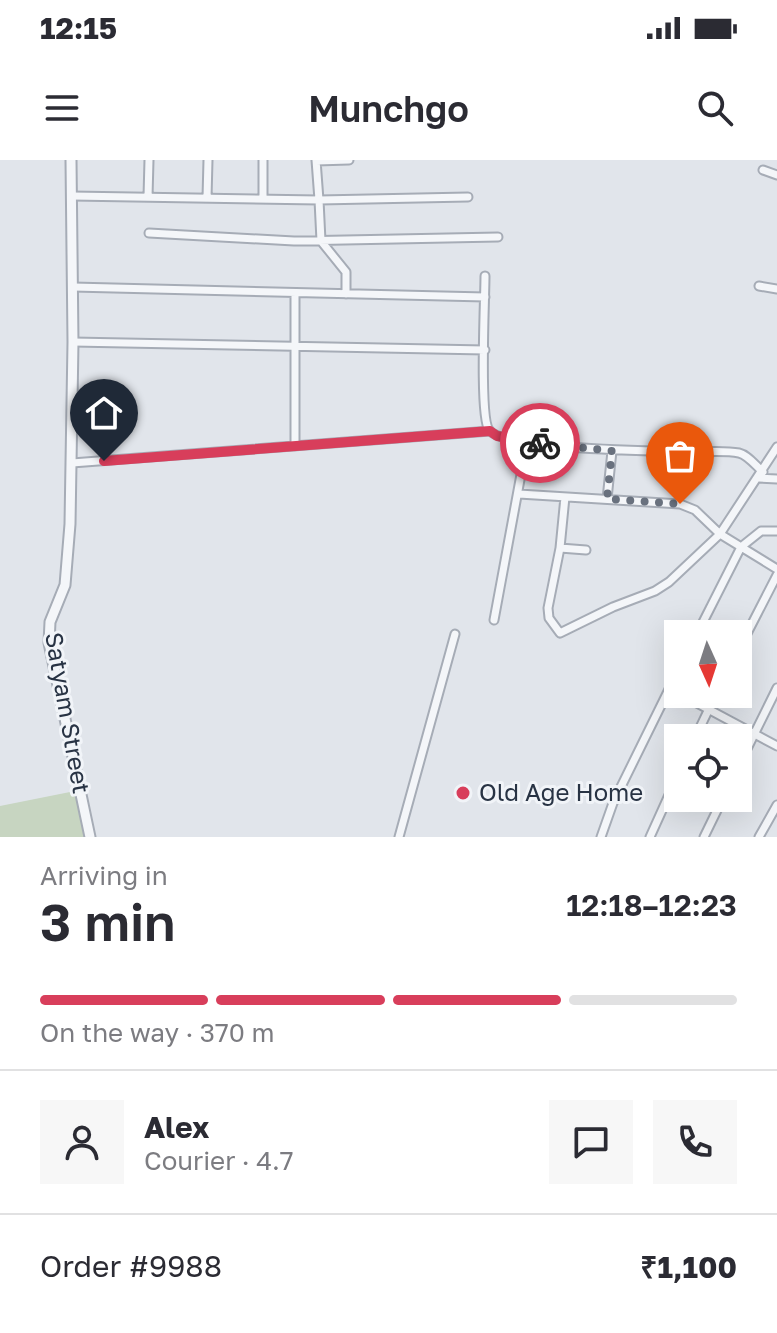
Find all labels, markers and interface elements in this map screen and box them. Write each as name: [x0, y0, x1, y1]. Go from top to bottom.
text: 12:15: [40, 10, 117, 46]
icon: menu: [40, 86, 84, 130]
icon: search: [693, 86, 737, 130]
text: Munchgo: [308, 87, 469, 130]
pin: [70, 379, 138, 461]
icon: home: [82, 391, 126, 435]
courier: [500, 403, 580, 483]
icon: bike: [518, 421, 562, 465]
pin: [646, 422, 714, 504]
icon: bag: [658, 434, 702, 478]
north arrow: [664, 620, 752, 708]
map controls: [664, 620, 752, 812]
street label: Satyam Street: [40, 630, 97, 796]
button: locate: [664, 724, 752, 812]
place label: Old Age Home: [479, 777, 643, 806]
marker: Old Age Home: [454, 784, 472, 802]
text: Arriving in: [40, 860, 168, 891]
text: 12:18–12:23: [566, 887, 737, 923]
text: 3 min: [40, 890, 175, 952]
text: On the way · 370 m: [40, 1017, 274, 1048]
button: person: [40, 1100, 124, 1184]
button: chat: [549, 1100, 633, 1184]
button: phone: [653, 1100, 737, 1184]
text: Alex: [144, 1109, 209, 1145]
text: Courier · 4.7: [144, 1145, 294, 1176]
text: Order #9988: [40, 1248, 222, 1284]
text: ₹1,100: [640, 1249, 737, 1285]

